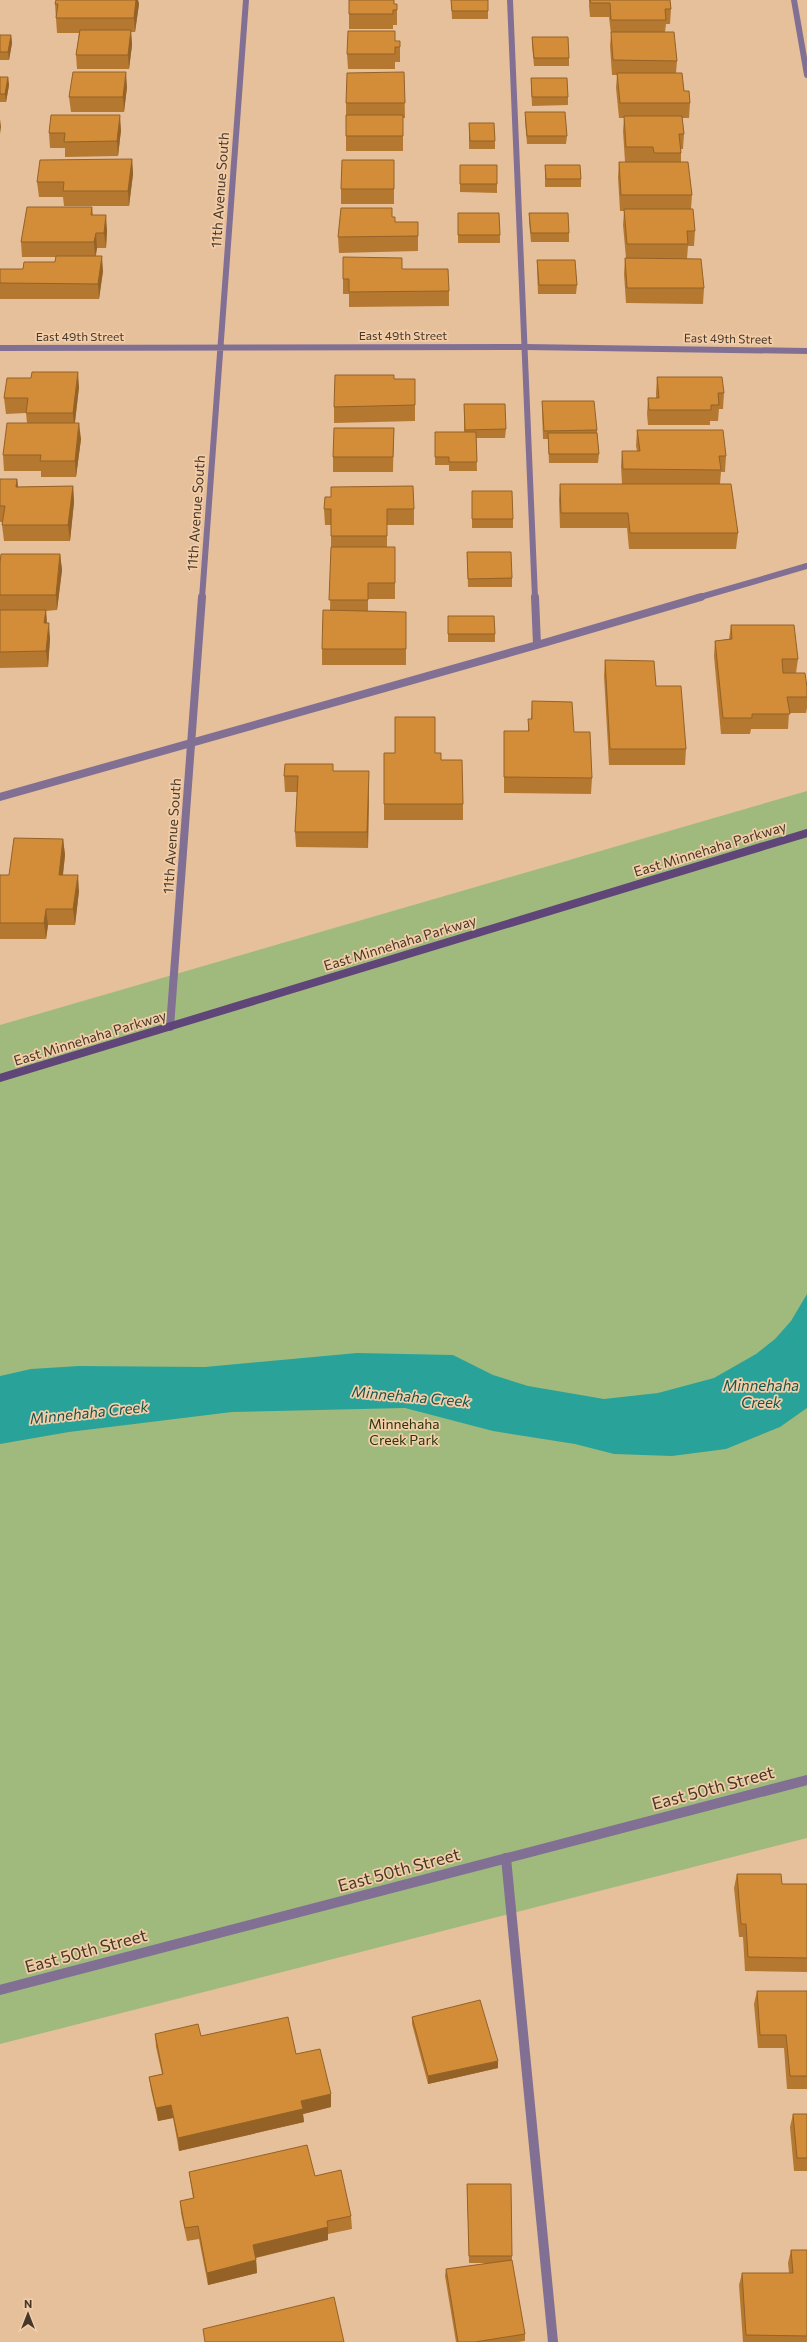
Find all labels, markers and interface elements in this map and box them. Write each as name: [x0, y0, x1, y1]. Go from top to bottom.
street label: 11th Avenue South: [207, 132, 232, 248]
street label: East 49th Street: [359, 328, 447, 342]
street label: East 49th Street: [36, 329, 124, 343]
street label: East 49th Street: [684, 330, 772, 346]
street label: 11th Avenue South: [183, 455, 208, 571]
street label: 11th Avenue South: [159, 778, 184, 894]
street label: East Minnehaha Parkway: [631, 817, 788, 880]
street label: East Minnehaha Parkway: [321, 911, 478, 974]
street label: East Minnehaha Parkway: [11, 1006, 168, 1069]
water label: Minnehaha Creek: [723, 1376, 799, 1411]
water label: Minnehaha Creek: [351, 1382, 472, 1410]
water label: Minnehaha Creek: [29, 1397, 150, 1427]
park label: Minnehaha Creek Park: [368, 1415, 440, 1448]
street label: East 50th Street: [649, 1761, 776, 1814]
street label: East 50th Street: [335, 1843, 462, 1896]
street label: East 50th Street: [22, 1924, 149, 1977]
north arrow: [8, 2294, 48, 2334]
text: N: [24, 2297, 32, 2310]

